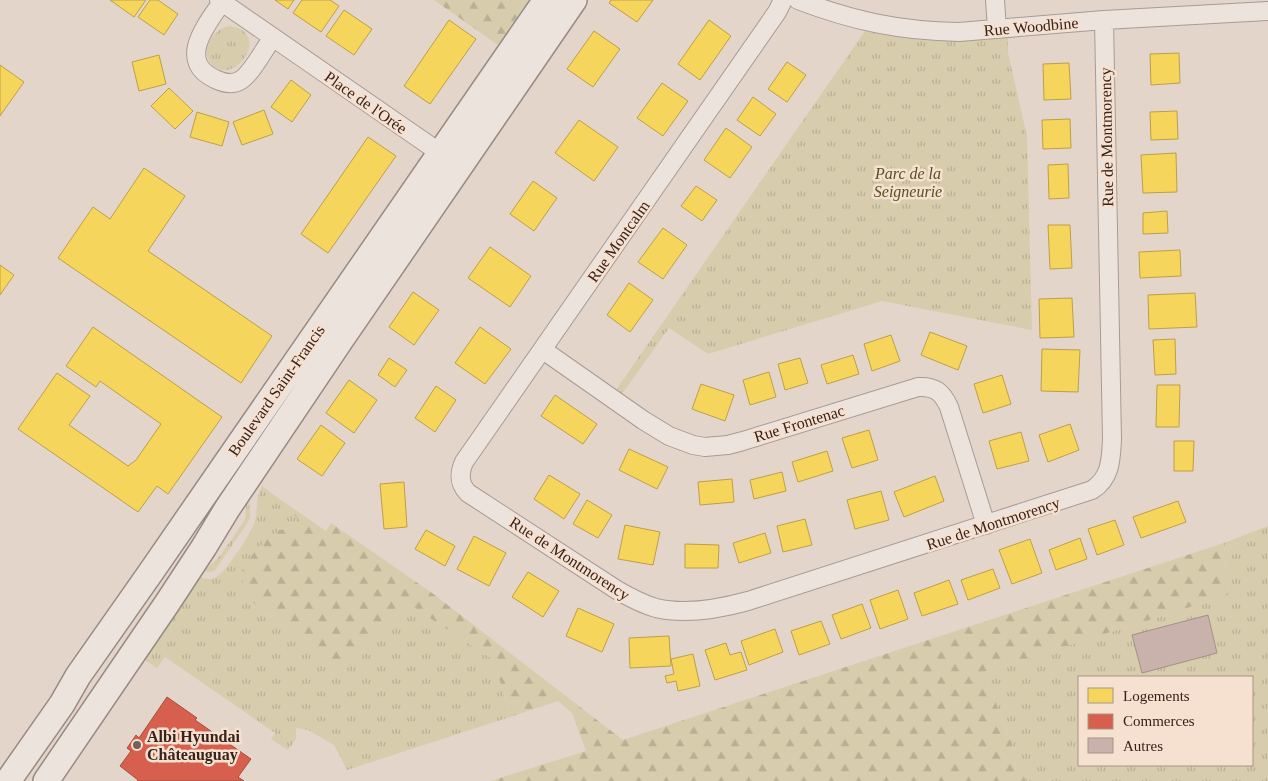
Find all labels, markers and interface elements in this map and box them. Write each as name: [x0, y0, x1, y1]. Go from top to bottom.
street label: Rue Woodbine: [983, 14, 1079, 39]
street label: Rue de Montmorency: [1097, 67, 1117, 207]
street label: Place de l'Orée: [321, 68, 410, 137]
park label: Parc de la Seigneurie: [874, 165, 942, 201]
street label: Rue Montcalm: [584, 197, 653, 285]
street label: Boulevard Saint-Francis: [225, 322, 328, 459]
street label: Rue Frontenac: [752, 402, 846, 445]
street label: Rue de Montmorency: [924, 494, 1062, 554]
street label: Rue de Montmorency: [506, 513, 633, 604]
legend: [1078, 676, 1253, 766]
text: Logements: [1123, 688, 1190, 704]
text: Commerces: [1123, 713, 1195, 729]
place label: Albi Hyundai Châteauguay: [147, 728, 240, 764]
text: Autres: [1123, 738, 1163, 754]
marker: Albi Hyundai Châteauguay: [131, 739, 143, 751]

